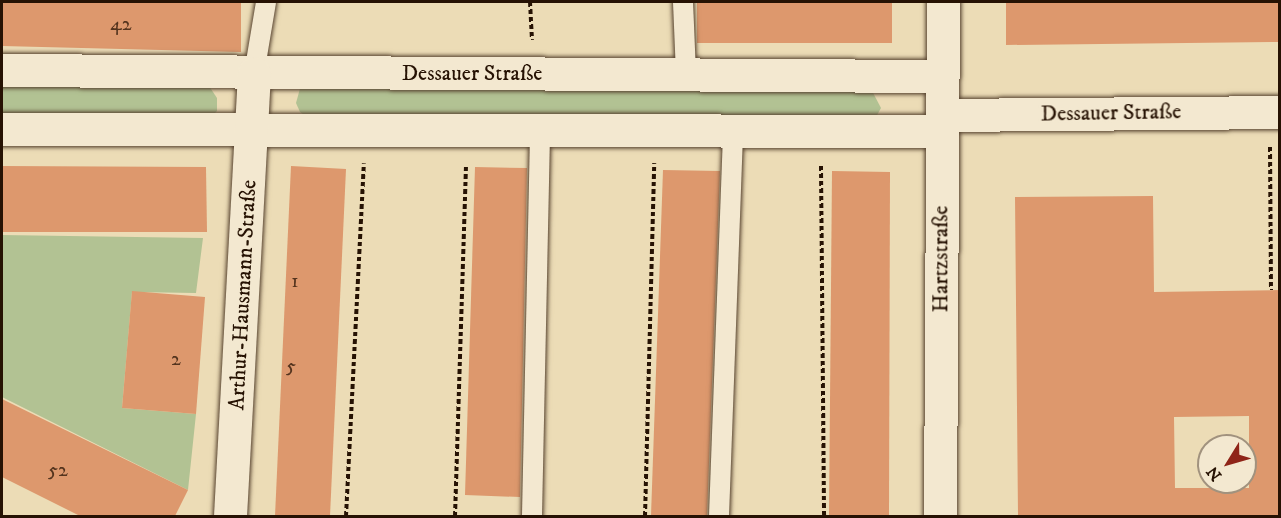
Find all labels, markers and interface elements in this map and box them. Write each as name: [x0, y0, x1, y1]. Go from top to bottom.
house number: 42: [110, 12, 132, 36]
street label: Dessauer Straße: [402, 61, 542, 87]
street label: Dessauer Straße: [1040, 99, 1182, 127]
street label: Arthur-Hausmann-Straße: [224, 179, 262, 411]
street label: Hartzstraße: [928, 206, 954, 312]
house number: 1: [291, 269, 299, 293]
house number: 2: [171, 347, 181, 371]
house number: 5: [286, 354, 296, 378]
north arrow: [1197, 434, 1257, 494]
house number: 52: [48, 458, 68, 482]
text: N: [1202, 462, 1226, 485]

